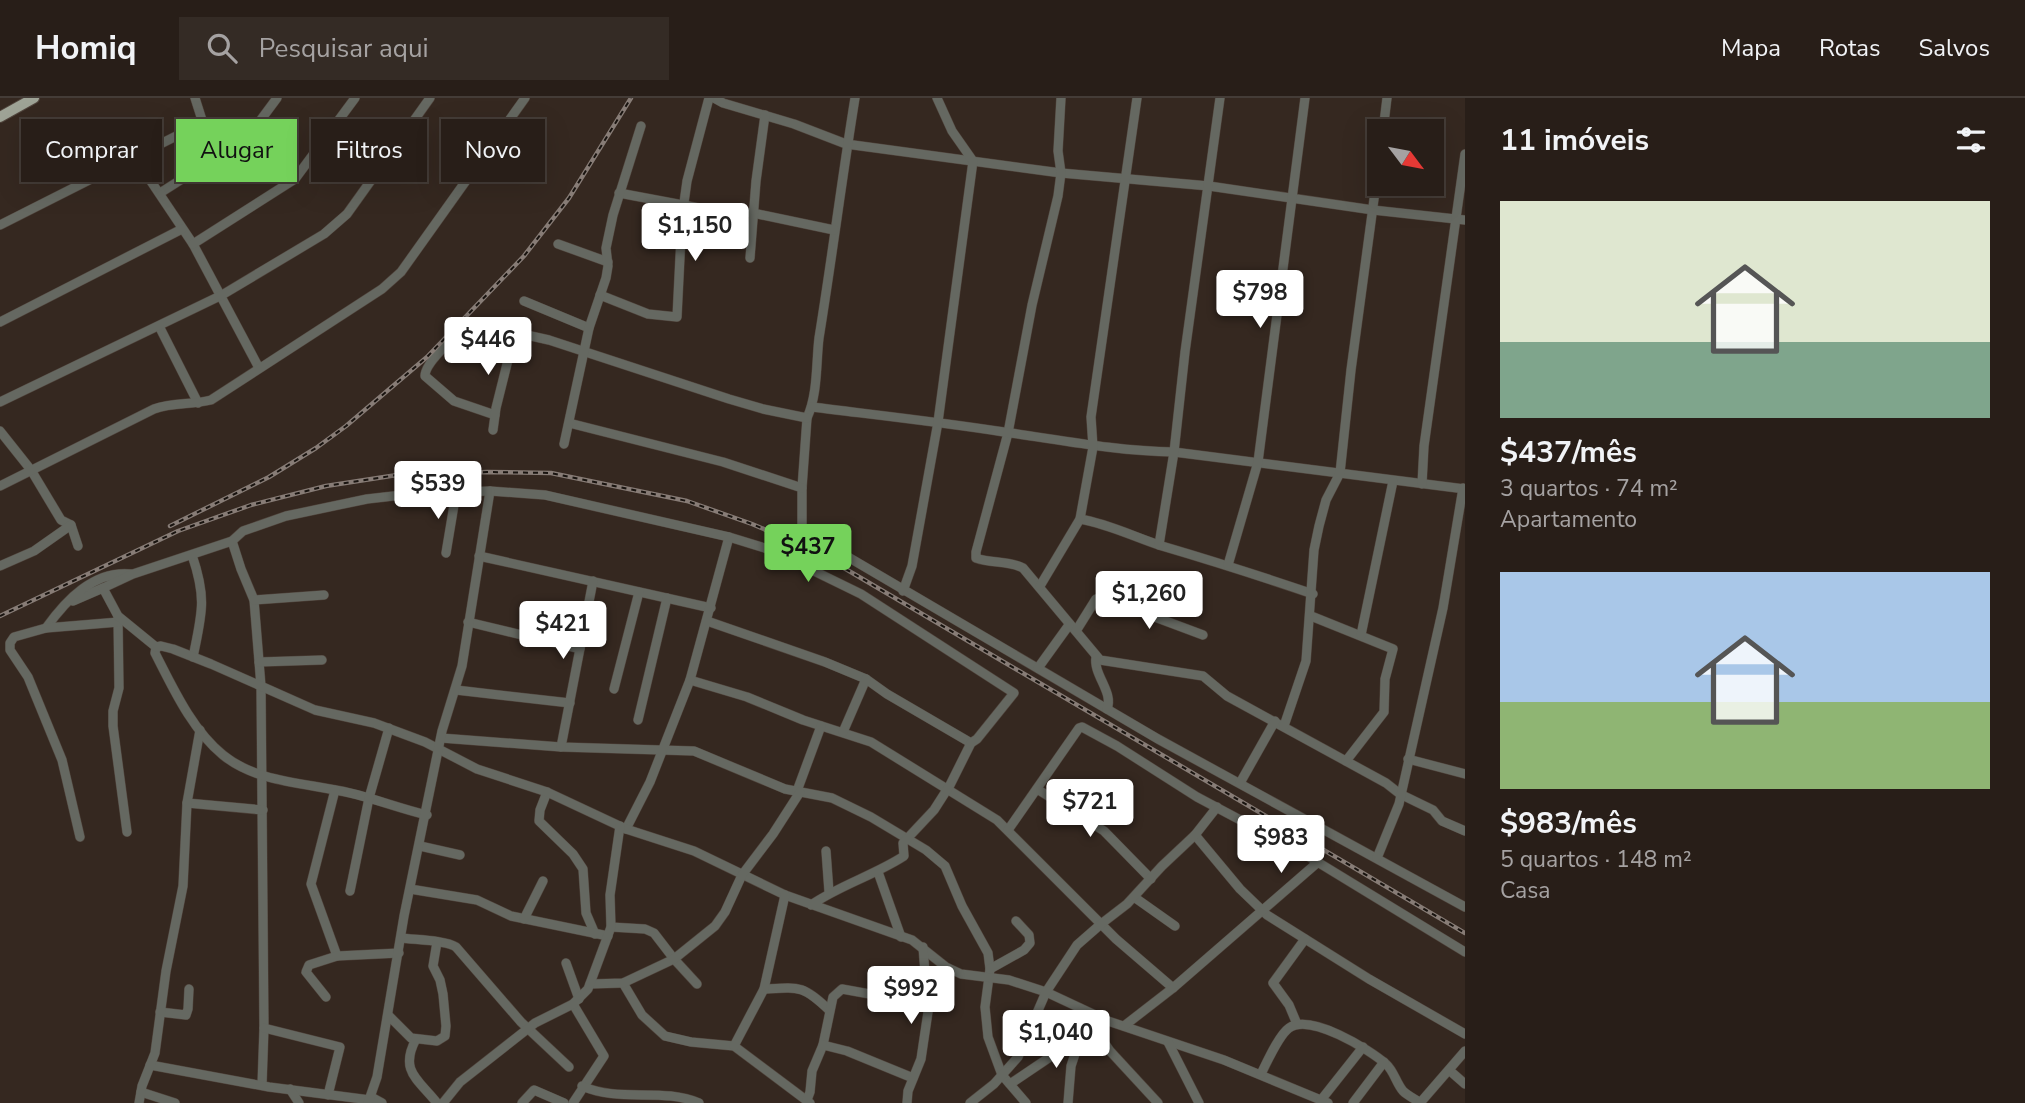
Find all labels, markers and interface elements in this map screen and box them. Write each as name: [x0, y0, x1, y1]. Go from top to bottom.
search box: [179, 17, 669, 80]
text: Homiq: [35, 26, 137, 71]
icon: search: [203, 29, 241, 67]
text: Pesquisar aqui: [259, 31, 429, 66]
text: Mapa: [1721, 32, 1781, 64]
text: Rotas: [1819, 32, 1881, 64]
text: Salvos: [1919, 32, 1990, 64]
chip: Comprar: [21, 119, 162, 182]
chip: Alugar: [176, 119, 297, 182]
chip: Filtros: [311, 119, 427, 182]
chip: Novo: [441, 119, 545, 182]
north arrow: [1367, 119, 1444, 196]
map controls: [1367, 119, 1444, 196]
text: 11 imóveis: [1500, 120, 1649, 161]
icon: filters: [1952, 121, 1990, 159]
pin: $1,150: [638, 204, 752, 263]
text: $1,150: [658, 210, 732, 241]
icon: home: [1682, 246, 1808, 372]
pin: $798: [1219, 271, 1301, 330]
text: $798: [1232, 277, 1288, 308]
pin: $446: [447, 317, 529, 377]
text: $446: [460, 324, 516, 355]
text: $437/mês: [1500, 432, 1637, 473]
pin: $539: [397, 462, 479, 521]
text: $539: [410, 468, 466, 499]
text: 3 quartos · 74 m²: [1500, 473, 1678, 504]
text: Apartamento: [1500, 504, 1637, 535]
pin: $437: [767, 524, 849, 584]
text: $437: [780, 531, 836, 562]
pin: $1,260: [1092, 572, 1206, 631]
text: $1,260: [1112, 578, 1186, 609]
pin: $421: [522, 602, 604, 661]
text: $421: [535, 608, 591, 639]
icon: home: [1682, 617, 1808, 743]
pin: $721: [1049, 780, 1131, 839]
text: $721: [1062, 786, 1118, 817]
text: $983/mês: [1500, 803, 1637, 844]
pin: $983: [1240, 816, 1322, 875]
text: $983: [1253, 822, 1309, 853]
text: 5 quartos · 148 m²: [1500, 844, 1692, 875]
text: Casa: [1500, 875, 1551, 906]
pin: $992: [870, 967, 952, 1026]
text: $992: [883, 973, 939, 1004]
pin: $1,040: [999, 1010, 1113, 1070]
text: $1,040: [1019, 1017, 1093, 1048]

